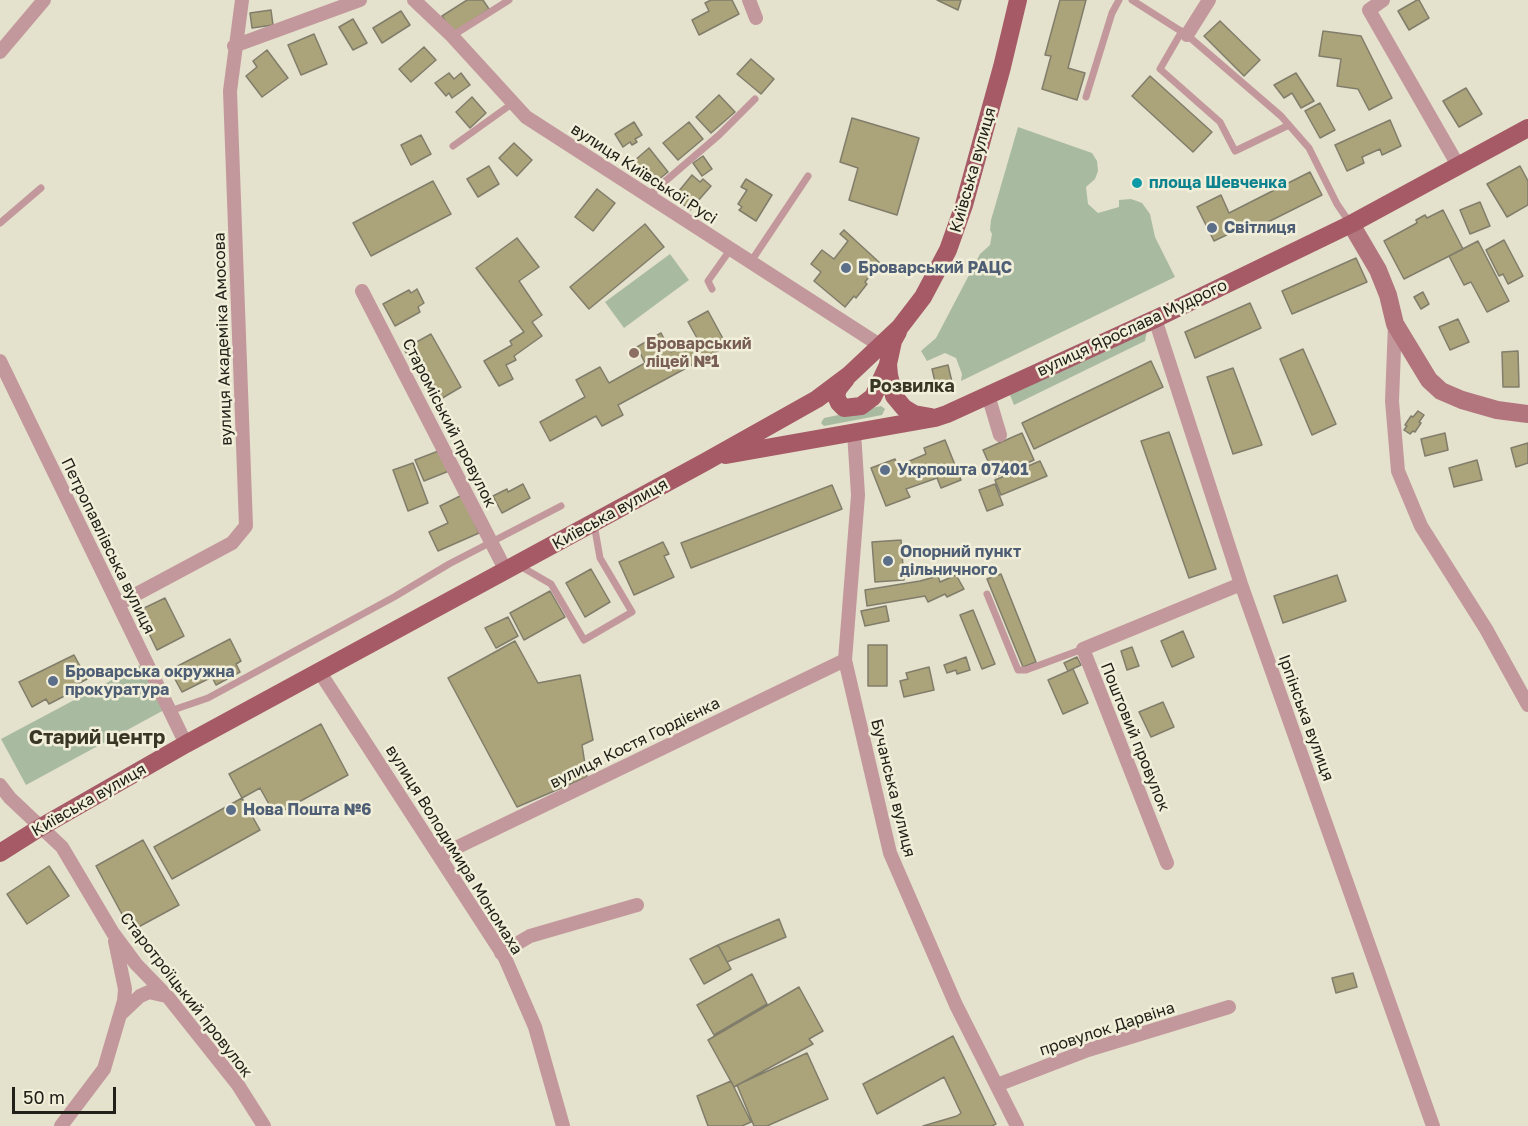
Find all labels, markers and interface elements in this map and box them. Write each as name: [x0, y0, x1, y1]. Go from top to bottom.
street label: Київська вулиця: [946, 105, 1000, 235]
street label: вулиця Київської Русі: [567, 120, 721, 228]
place label: площа Шевченка: [1149, 173, 1287, 193]
marker: площа Шевченка: [1130, 176, 1144, 190]
place label: Світлиця: [1224, 218, 1296, 238]
marker: Світлиця: [1205, 221, 1219, 235]
street label: вулиця Академіка Амосова: [210, 232, 236, 446]
place label: Броварський РАЦС: [858, 258, 1012, 278]
marker: Броварський РАЦС: [839, 261, 853, 275]
street label: вулиця Ярослава Мудрого: [1034, 275, 1230, 381]
place label: Броварський ліцей №1: [646, 334, 752, 372]
street label: Староміський провулок: [398, 335, 500, 511]
marker: Броварський ліцей №1: [627, 346, 641, 360]
district label: Розвилка: [869, 375, 955, 397]
street label: Петропавлівська вулиця: [57, 455, 159, 637]
place label: Укрпошта 07401: [897, 460, 1029, 480]
marker: Укрпошта 07401: [878, 463, 892, 477]
street label: Київська вулиця: [549, 474, 671, 554]
place label: Опорний пункт дільничного: [900, 542, 1021, 580]
marker: Опорний пункт дільничного: [881, 554, 895, 568]
street label: Ірпінська вулиця: [1274, 652, 1338, 784]
street label: Поштовий провулок: [1096, 660, 1174, 814]
place label: Броварська окружна прокуратура: [65, 662, 234, 700]
marker: Броварська окружна прокуратура: [46, 674, 60, 688]
street label: вулиця Костя Гордієнка: [547, 693, 723, 793]
street label: Бучанська вулиця: [867, 717, 919, 859]
district label: Старий центр: [29, 726, 165, 750]
street label: вулиця Володимира Мономаха: [381, 742, 527, 958]
street label: Київська вулиця: [28, 759, 150, 841]
place label: Нова Пошта №6: [243, 800, 371, 820]
marker: Нова Пошта №6: [224, 803, 238, 817]
street label: Старотроїцький провулок: [116, 909, 256, 1081]
street label: провулок Дарвіна: [1037, 998, 1177, 1060]
scale bar: [15, 1075, 118, 1113]
text: 50 m: [23, 1086, 65, 1108]

